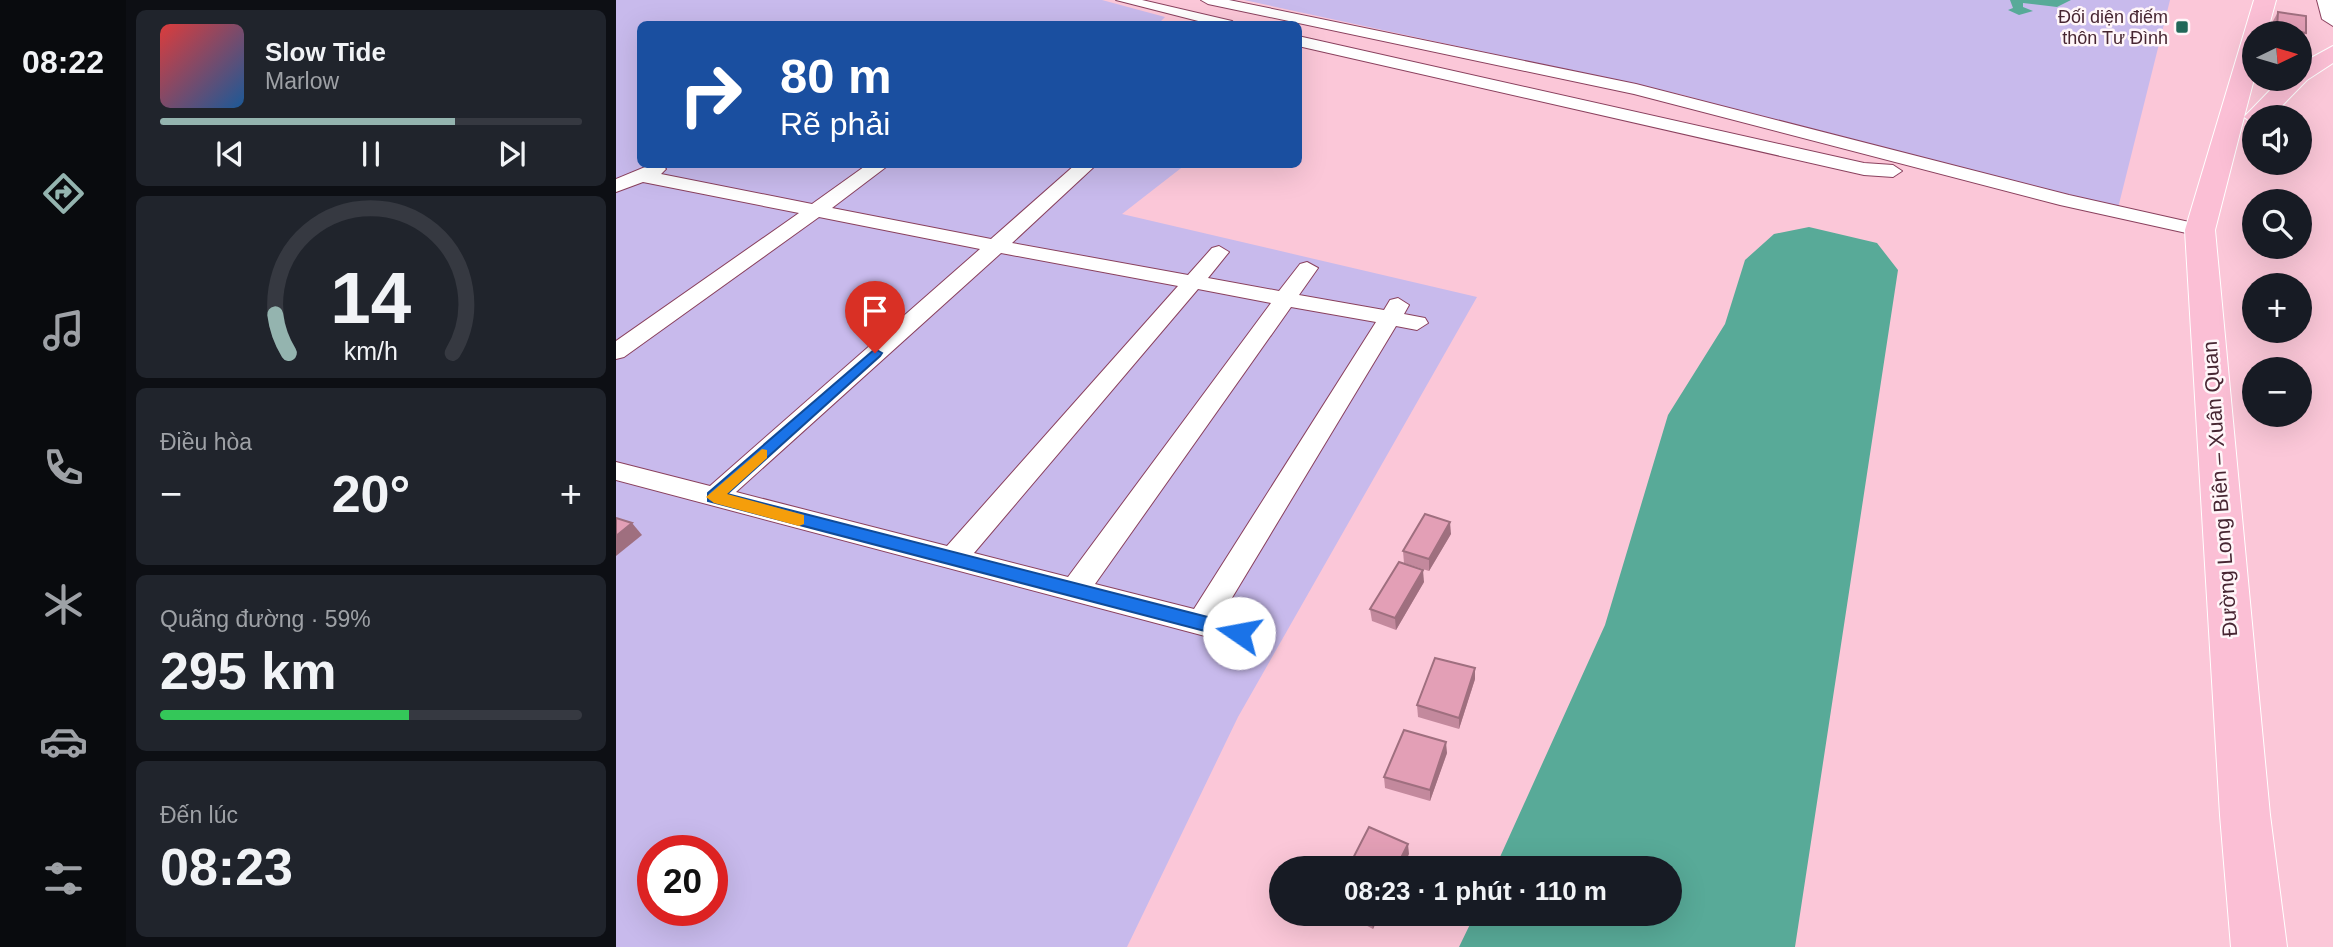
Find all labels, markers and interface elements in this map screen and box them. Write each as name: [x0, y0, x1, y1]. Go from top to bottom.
place label: Đối diện điếm thôn Tư Đình: [2058, 7, 2168, 48]
marker: Đối diện điếm thôn Tư Đình: [2174, 19, 2190, 35]
north arrow: [2242, 21, 2312, 91]
map controls: [2242, 21, 2312, 427]
text: Slow Tide: [265, 37, 386, 67]
text: 08:22: [22, 44, 104, 80]
icon: right: [665, 49, 756, 140]
text: 80 m: [780, 49, 892, 103]
text: Marlow: [265, 68, 339, 94]
button: sound: [2242, 105, 2312, 175]
text: Rẽ phải: [780, 106, 890, 142]
icon: previous: [211, 135, 249, 173]
icon: pause: [352, 135, 390, 173]
icon: next: [493, 135, 531, 173]
icon: directions: [39, 169, 88, 218]
button: search: [2242, 189, 2312, 259]
text: 14: [331, 258, 412, 339]
button: +: [2242, 273, 2312, 343]
pin: [845, 281, 905, 353]
icon: arrive: [856, 292, 894, 330]
icon: music: [39, 306, 88, 355]
text: km/h: [344, 337, 398, 365]
street label: Đường Long Biên – Xuân Quan: [2198, 340, 2241, 638]
button: −: [2242, 357, 2312, 427]
text: Điều hòa: [160, 429, 252, 455]
icon: phone: [39, 443, 88, 492]
text: 20°: [332, 465, 410, 523]
text: −: [160, 473, 182, 515]
text: +: [560, 473, 582, 515]
icon: climate: [39, 580, 88, 629]
position arrow: [1202, 596, 1276, 670]
text: Quãng đường · 59%: [160, 606, 371, 632]
text: 295 km: [160, 642, 336, 700]
icon: car: [39, 717, 88, 766]
text: Đến lúc: [160, 802, 238, 828]
speed limit sign: 20: [637, 835, 728, 926]
text: 08:23: [160, 838, 293, 896]
icon: filters: [39, 854, 88, 903]
text: 08:23 · 1 phút · 110 m: [1344, 876, 1607, 906]

